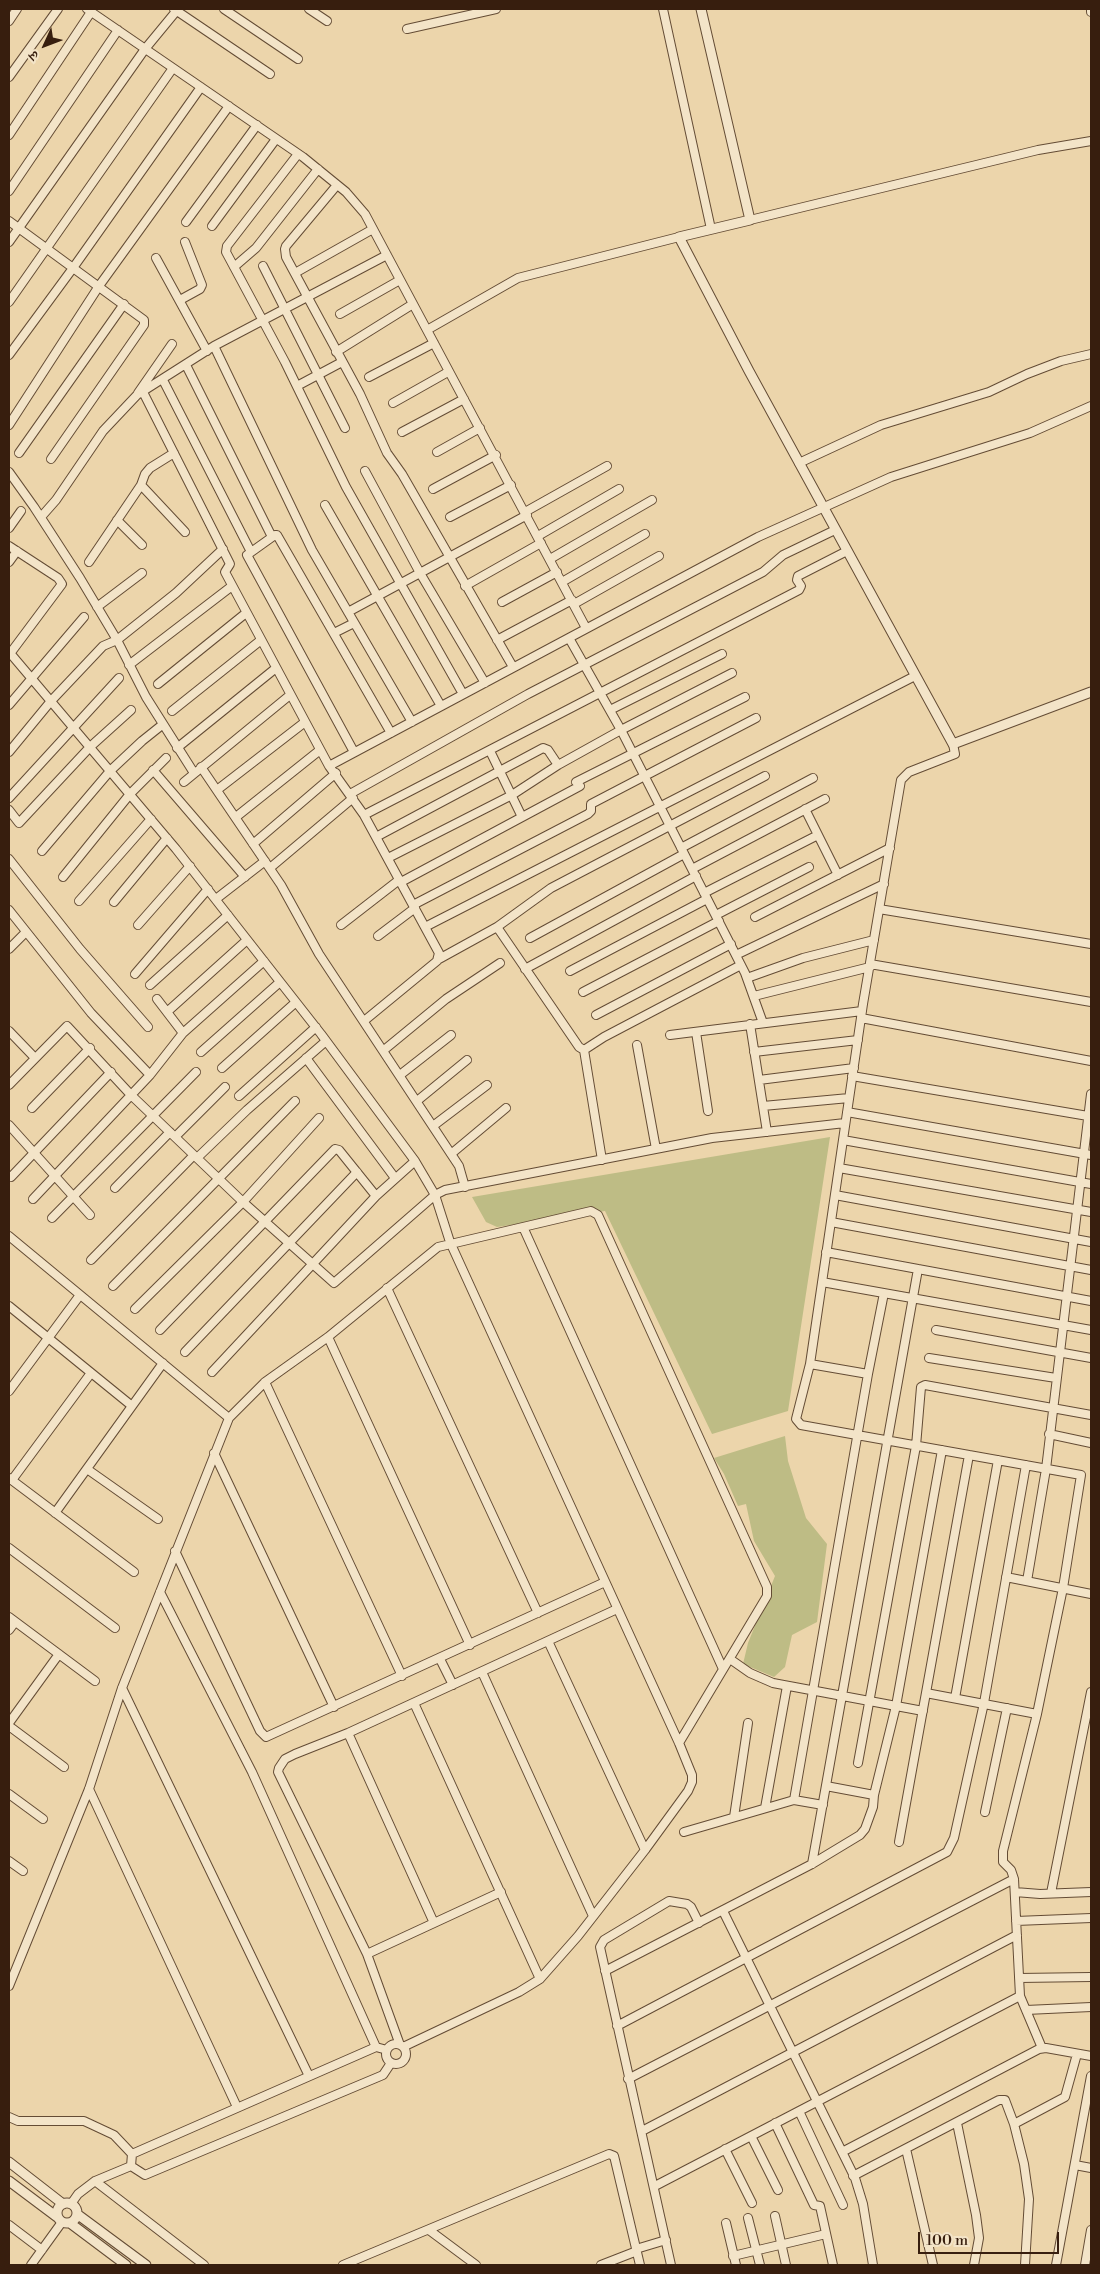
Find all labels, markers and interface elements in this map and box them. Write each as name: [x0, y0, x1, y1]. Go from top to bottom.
north arrow: [20, 20, 70, 70]
text: उ: [25, 46, 43, 64]
scale bar: [920, 2222, 1061, 2254]
text: 100 m: [926, 2231, 968, 2250]

